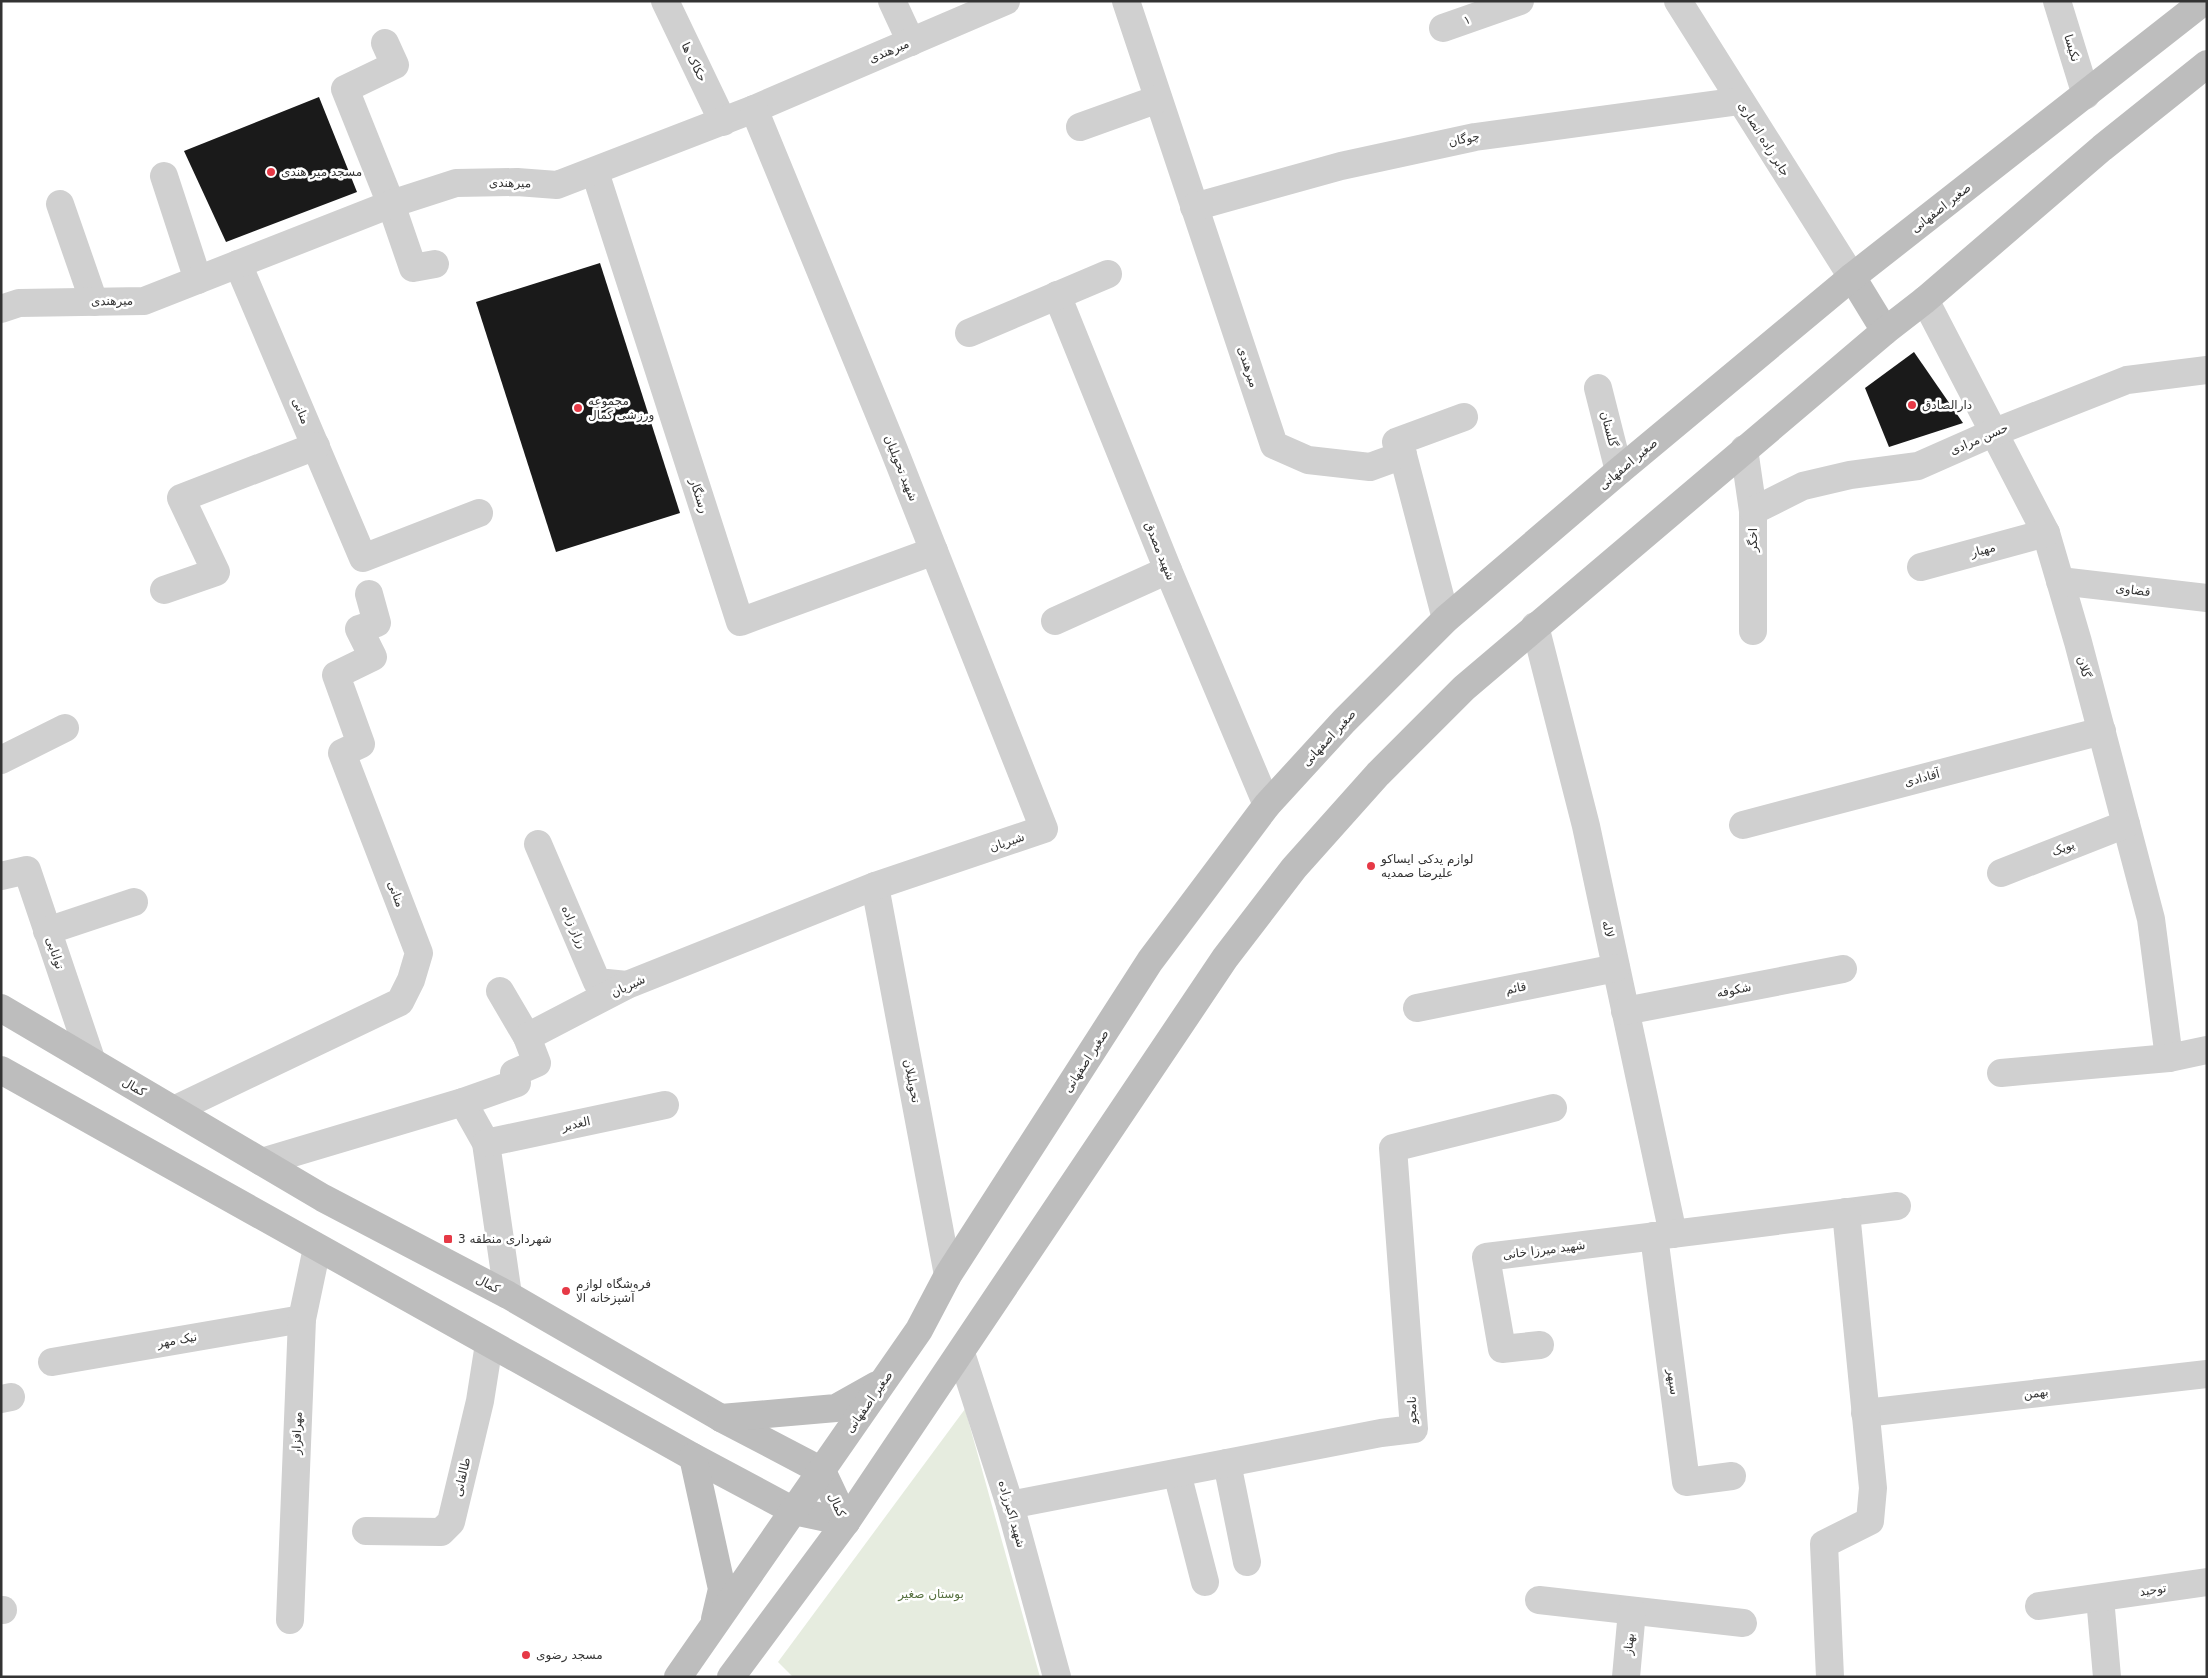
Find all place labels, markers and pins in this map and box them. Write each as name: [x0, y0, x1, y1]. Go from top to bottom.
place label: مسجد میر هندی: [281, 165, 362, 180]
marker: مسجد میر هندی: [265, 166, 277, 178]
place label: مجموعه ورزشی کمال: [588, 394, 654, 423]
place label: دارالصادق: [1922, 398, 1972, 413]
marker: دارالصادق: [1906, 399, 1918, 411]
marker: مجموعه ورزشی کمال: [572, 402, 584, 414]
place label: لوازم یدکی ایساکو علیرضا صمدیه: [1380, 852, 1473, 881]
marker: لوازم یدکی ایساکو علیرضا صمدیه: [1365, 860, 1377, 872]
place label: شهرداری منطقه 3: [458, 1232, 552, 1247]
marker: شهرداری منطقه 3: [442, 1233, 454, 1245]
place label: فروشگاه لوازم آشپزخانه الا: [576, 1277, 651, 1306]
marker: فروشگاه لوازم آشپزخانه الا: [560, 1285, 572, 1297]
place label: مسجد رضوی: [536, 1648, 603, 1663]
marker: مسجد رضوی: [520, 1649, 532, 1661]

